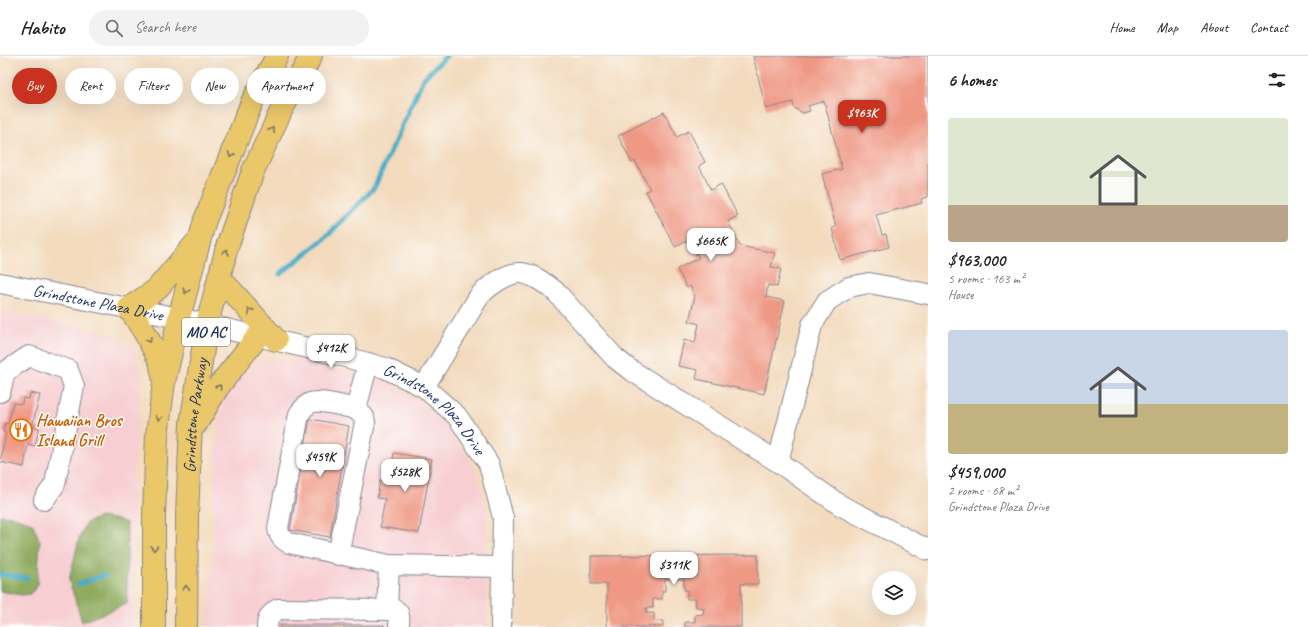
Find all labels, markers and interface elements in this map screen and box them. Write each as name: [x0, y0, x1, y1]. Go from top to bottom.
search box: [89, 10, 369, 46]
text: Habito: [20, 16, 65, 40]
icon: search: [103, 17, 125, 39]
text: Search here: [135, 18, 196, 37]
text: Home: [1109, 19, 1135, 36]
text: Map: [1157, 19, 1178, 36]
text: About: [1200, 19, 1228, 36]
text: Contact: [1250, 19, 1288, 36]
chip: Buy: [12, 68, 57, 104]
chip: Rent: [65, 68, 116, 104]
chip: Filters: [124, 68, 183, 104]
chip: New: [191, 68, 239, 104]
chip: Apartment: [247, 68, 326, 104]
icon: filters: [1266, 69, 1288, 91]
text: 6 homes: [948, 70, 996, 91]
pin: $963K: [834, 100, 890, 134]
text: $963K: [847, 105, 877, 121]
one-way arrow: [267, 127, 275, 135]
icon: home: [1082, 144, 1154, 216]
one-way arrow: [228, 150, 236, 158]
pin: $665K: [683, 228, 739, 262]
text: $665K: [696, 233, 726, 249]
one-way arrow: [221, 249, 230, 256]
text: $963,000: [948, 250, 1005, 271]
text: 5 rooms · 163 m²: [948, 271, 1024, 287]
street label: Grindstone Plaza Drive: [31, 279, 166, 325]
one-way arrow: [182, 287, 191, 294]
text: House: [948, 287, 973, 303]
one-way arrow: [248, 309, 255, 316]
road number: MO AC: [182, 318, 230, 346]
pin: $412K: [303, 335, 359, 369]
one-way arrow: [144, 336, 151, 343]
text: $412K: [316, 340, 346, 356]
street label: Grindstone Parkway: [178, 355, 212, 473]
icon: home: [1082, 356, 1154, 428]
street label: Grindstone Plaza Drive: [380, 358, 491, 460]
one-way arrow: [214, 384, 222, 391]
place label: Hawaiian Bros Island Grill: [36, 410, 124, 451]
one-way arrow: [155, 415, 164, 421]
restaurant icon: Hawaiian Bros Island Grill: [8, 417, 34, 443]
pin: $459K: [292, 444, 348, 478]
text: $459K: [305, 449, 335, 465]
pin: $528K: [377, 459, 433, 493]
text: $459,000: [948, 462, 1004, 483]
text: $528K: [390, 464, 420, 480]
text: 2 rooms · 68 m²: [948, 483, 1018, 499]
text: Grindstone Plaza Drive: [948, 499, 1049, 515]
one-way arrow: [150, 545, 158, 551]
pin: $311K: [646, 552, 702, 586]
text: $311K: [659, 557, 689, 573]
map controls: [872, 571, 916, 615]
button: layers: [872, 571, 916, 615]
one-way arrow: [182, 585, 190, 591]

